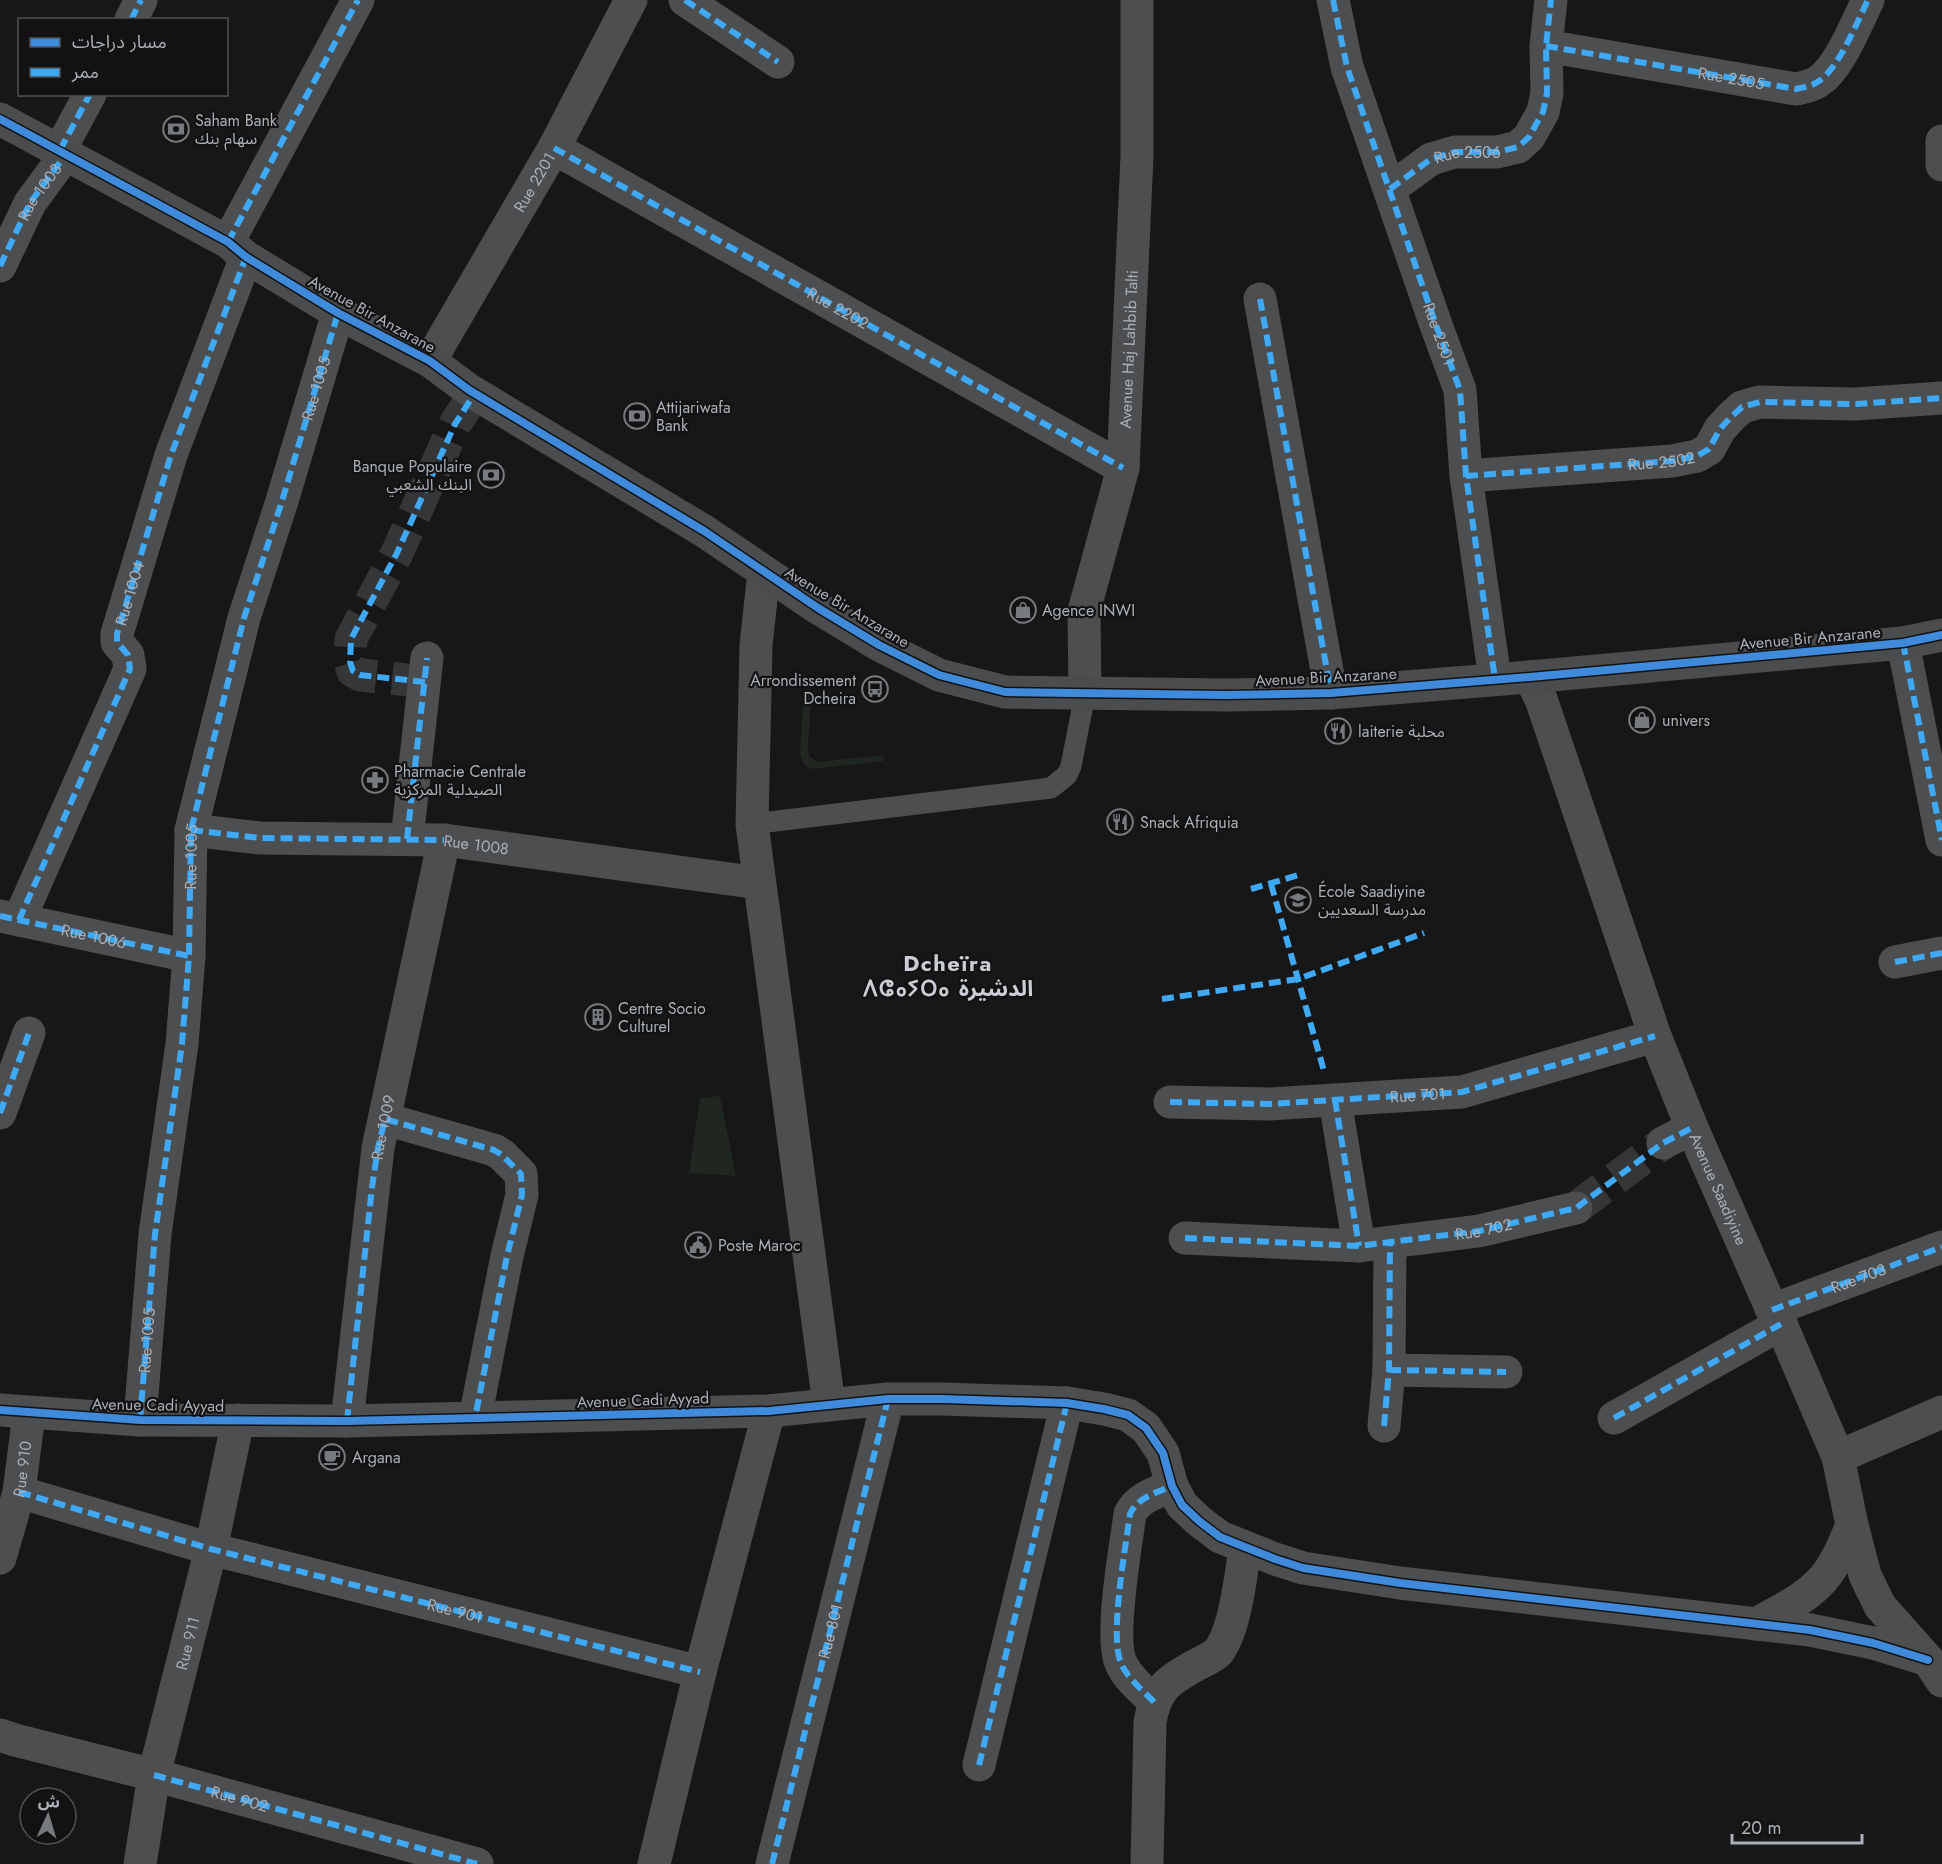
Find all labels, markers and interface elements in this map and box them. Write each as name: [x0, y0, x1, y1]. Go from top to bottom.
legend: [18, 18, 228, 96]
text: مسار دراجات: [72, 29, 167, 55]
text: ممر: [71, 59, 99, 85]
street label: Rue 2505: [1696, 61, 1766, 95]
place label: Saham Bank سهام بنك: [195, 109, 278, 151]
bank icon: Saham Bank سهام بنك: [161, 114, 191, 144]
street label: Rue 2506: [1431, 140, 1501, 169]
street label: Rue 2201: [508, 148, 561, 216]
street label: Rue 1003: [12, 158, 67, 225]
street label: Avenue Bir Anzarane: [304, 270, 440, 358]
street label: Avenue Haj Lahbib Talti: [1113, 270, 1143, 429]
street label: Rue 2202: [803, 281, 873, 334]
street label: Rue 2501: [1418, 299, 1461, 369]
street label: Rue 1005: [295, 353, 336, 423]
place label: Attijariwafa Bank: [656, 396, 731, 437]
bank icon: Attijariwafa Bank: [622, 401, 652, 431]
street label: Rue 2502: [1627, 445, 1697, 476]
place label: Banque Populaire البنك الشعبي: [353, 455, 472, 496]
bank icon: Banque Populaire البنك الشعبي: [476, 460, 506, 490]
street label: Rue 1004: [109, 558, 150, 628]
street label: Avenue Bir Anzarane: [780, 561, 914, 653]
shop icon: Agence INWI: [1008, 595, 1038, 625]
place label: Agence INWI: [1042, 599, 1135, 622]
street label: Avenue Bir Anzarane: [1738, 620, 1882, 656]
street label: Avenue Bir Anzarane: [1255, 662, 1397, 692]
place label: Arrondissement Dcheira: [750, 669, 856, 710]
bus stop icon: Arrondissement Dcheira: [860, 674, 890, 704]
shop icon: univers: [1627, 705, 1657, 735]
place label: univers: [1662, 709, 1710, 732]
restaurant icon: laiterie محلبة: [1323, 716, 1353, 746]
place label: laiterie محلبة: [1358, 720, 1445, 743]
place label: Pharmacie Centrale الصيدلية المركزية: [394, 760, 526, 801]
pharmacy icon: Pharmacie Centrale الصيدلية المركزية: [360, 765, 390, 795]
restaurant icon: Snack Afriquia: [1105, 807, 1135, 837]
place label: Snack Afriquia: [1140, 811, 1239, 834]
street label: Rue 1005: [179, 821, 204, 890]
street label: Rue 1008: [442, 829, 510, 860]
place label: École Saadiyine مدرسة السعديين: [1318, 880, 1426, 921]
school or university icon: École Saadiyine مدرسة السعديين: [1283, 885, 1313, 915]
street label: Rue 1006: [59, 918, 129, 954]
district label: Dcheïra ⴷⵛⴰⵢⵔⴰ الدشيرة: [863, 947, 1033, 1004]
place label: Centre Socio Culturel: [618, 997, 706, 1038]
building icon: Centre Socio Culturel: [583, 1002, 613, 1032]
street label: Rue 701: [1389, 1082, 1446, 1108]
street label: Rue 1009: [365, 1093, 401, 1161]
street label: Avenue Saadiyine: [1684, 1129, 1753, 1248]
street label: Rue 702: [1454, 1212, 1514, 1245]
public building icon: Poste Maroc: [683, 1230, 713, 1260]
place label: Poste Maroc: [718, 1234, 801, 1257]
street label: Rue 703: [1827, 1257, 1889, 1299]
street label: Rue 1005: [132, 1306, 161, 1374]
street label: Avenue Cadi Ayyad: [576, 1386, 710, 1414]
street label: Avenue Cadi Ayyad: [92, 1392, 224, 1418]
street label: Rue 910: [7, 1439, 37, 1500]
cafe icon: Argana: [317, 1442, 347, 1472]
place label: Argana: [352, 1446, 401, 1469]
street label: Rue 901: [425, 1592, 485, 1628]
street label: Rue 801: [812, 1601, 848, 1661]
street label: Rue 911: [169, 1614, 205, 1672]
street label: Rue 902: [208, 1780, 271, 1817]
north arrow: [18, 1786, 78, 1846]
text: ش: [37, 1789, 61, 1814]
scale bar: [1732, 1807, 1862, 1845]
text: 20 m: [1741, 1815, 1781, 1841]

